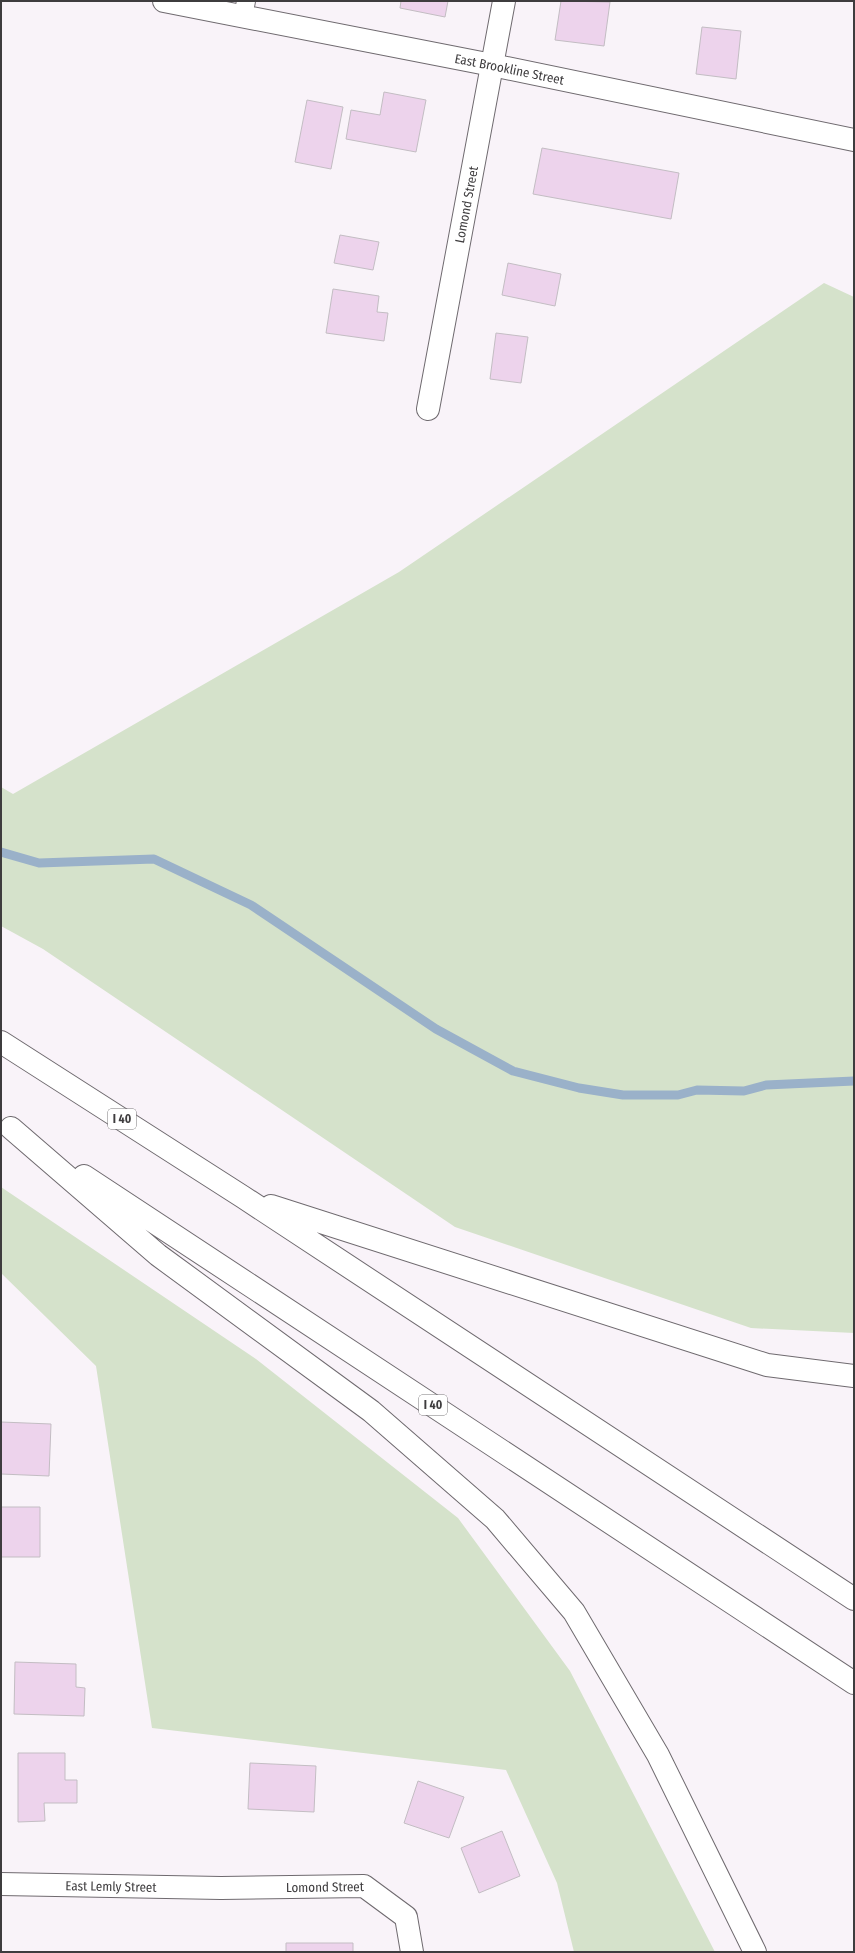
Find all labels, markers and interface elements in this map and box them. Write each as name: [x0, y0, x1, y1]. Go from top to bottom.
street label: East Brookline Street: [453, 50, 566, 87]
street label: Lomond Street: [452, 164, 481, 244]
road number: I 40: [108, 1109, 136, 1129]
road number: I 40: [419, 1395, 447, 1415]
street label: East Lemly Street: [65, 1878, 157, 1894]
street label: Lomond Street: [286, 1878, 365, 1895]

